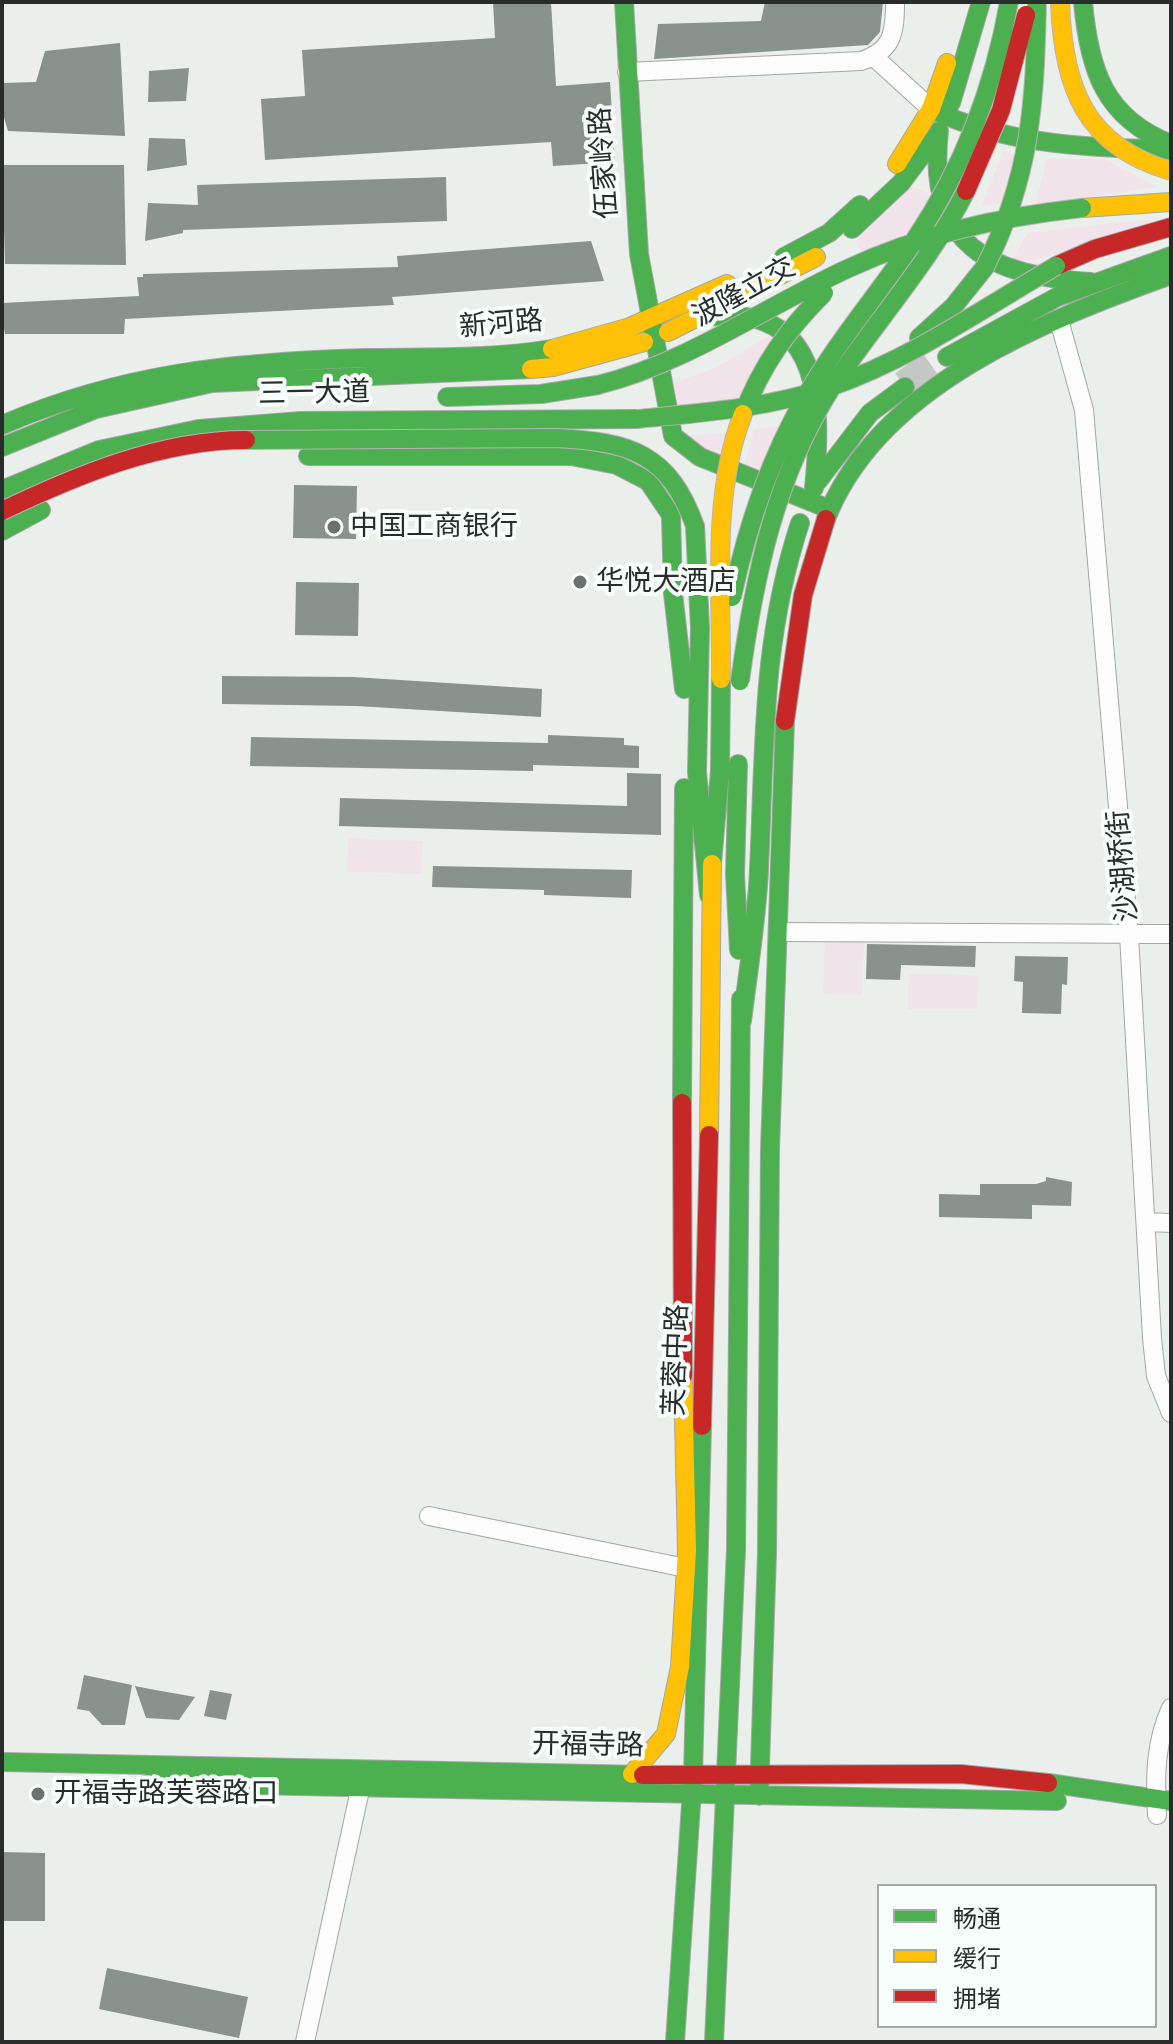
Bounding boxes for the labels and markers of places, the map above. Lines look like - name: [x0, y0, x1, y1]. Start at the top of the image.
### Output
- place label: 中国工商银行: [350, 510, 518, 544]
- marker: 中国工商银行: [325, 518, 343, 536]
- place label: 华悦大酒店: [596, 565, 736, 599]
- marker: 华悦大酒店: [571, 573, 589, 591]
- place label: 开福寺路芙蓉路口: [54, 1777, 278, 1811]
- marker: 开福寺路芙蓉路口: [29, 1785, 47, 1803]

